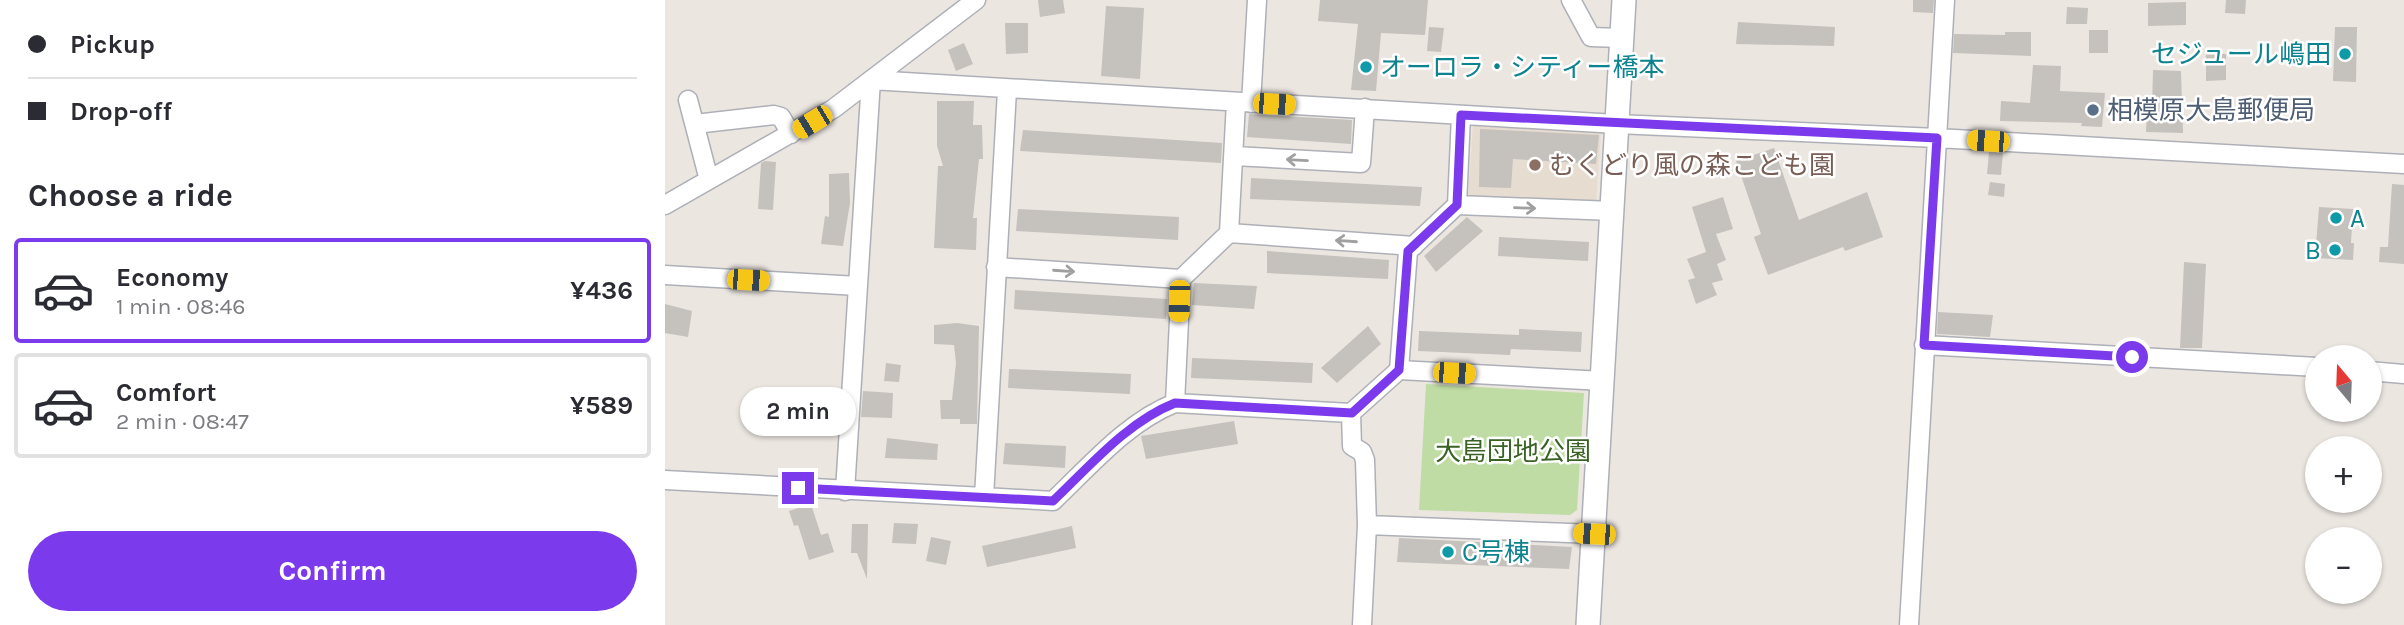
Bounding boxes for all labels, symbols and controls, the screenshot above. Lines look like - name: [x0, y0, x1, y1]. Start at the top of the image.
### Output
- text: Pickup: [70, 29, 155, 60]
- place label: セジュール嶋田: [2151, 39, 2331, 70]
- marker: セジュール嶋田: [2337, 46, 2353, 62]
- place label: オーロラ・シティー橋本: [1380, 52, 1664, 83]
- marker: オーロラ・シティー橋本: [1358, 59, 1374, 75]
- car: [1253, 92, 1296, 116]
- place label: 相模原大島郵便局: [2107, 95, 2315, 126]
- text: Drop-off: [70, 96, 172, 127]
- car: [789, 102, 836, 142]
- marker: 相模原大島郵便局: [2085, 102, 2101, 118]
- car: [1967, 129, 2010, 153]
- place label: むくどり風の森こども園: [1549, 150, 1835, 181]
- one-way arrow: [1286, 153, 1309, 166]
- marker: むくどり風の森こども園: [1527, 157, 1543, 173]
- text: Choose a ride: [28, 177, 233, 214]
- one-way arrow: [1514, 202, 1537, 215]
- place label: A: [2350, 203, 2365, 234]
- marker: A: [2328, 210, 2344, 226]
- one-way arrow: [1335, 234, 1357, 247]
- place label: B: [2305, 235, 2321, 266]
- marker: B: [2327, 242, 2343, 258]
- icon: car: [32, 259, 95, 322]
- text: Economy: [116, 262, 228, 293]
- one-way arrow: [1052, 265, 1075, 278]
- car: [727, 268, 770, 292]
- text: ¥436: [570, 275, 633, 306]
- car: [1168, 280, 1191, 322]
- text: 1 min · 08:46: [116, 293, 245, 320]
- route start: [2116, 341, 2148, 373]
- north arrow: [2305, 345, 2382, 422]
- map controls: [2305, 345, 2382, 604]
- car: [1433, 361, 1476, 385]
- icon: car: [32, 374, 95, 437]
- text: Comfort: [116, 377, 217, 408]
- callout: 2 min: [740, 386, 856, 435]
- text: ¥589: [570, 390, 633, 421]
- text: 2 min: [766, 398, 830, 425]
- text: 2 min · 08:47: [116, 408, 249, 435]
- park label: 大島団地公園: [1435, 436, 1591, 467]
- button: +: [2305, 436, 2382, 513]
- route end: [782, 472, 814, 504]
- car: [1573, 522, 1616, 546]
- button: −: [2305, 527, 2382, 604]
- button: Confirm: [28, 531, 637, 611]
- place label: C号棟: [1462, 537, 1530, 568]
- marker: C号棟: [1440, 544, 1456, 560]

